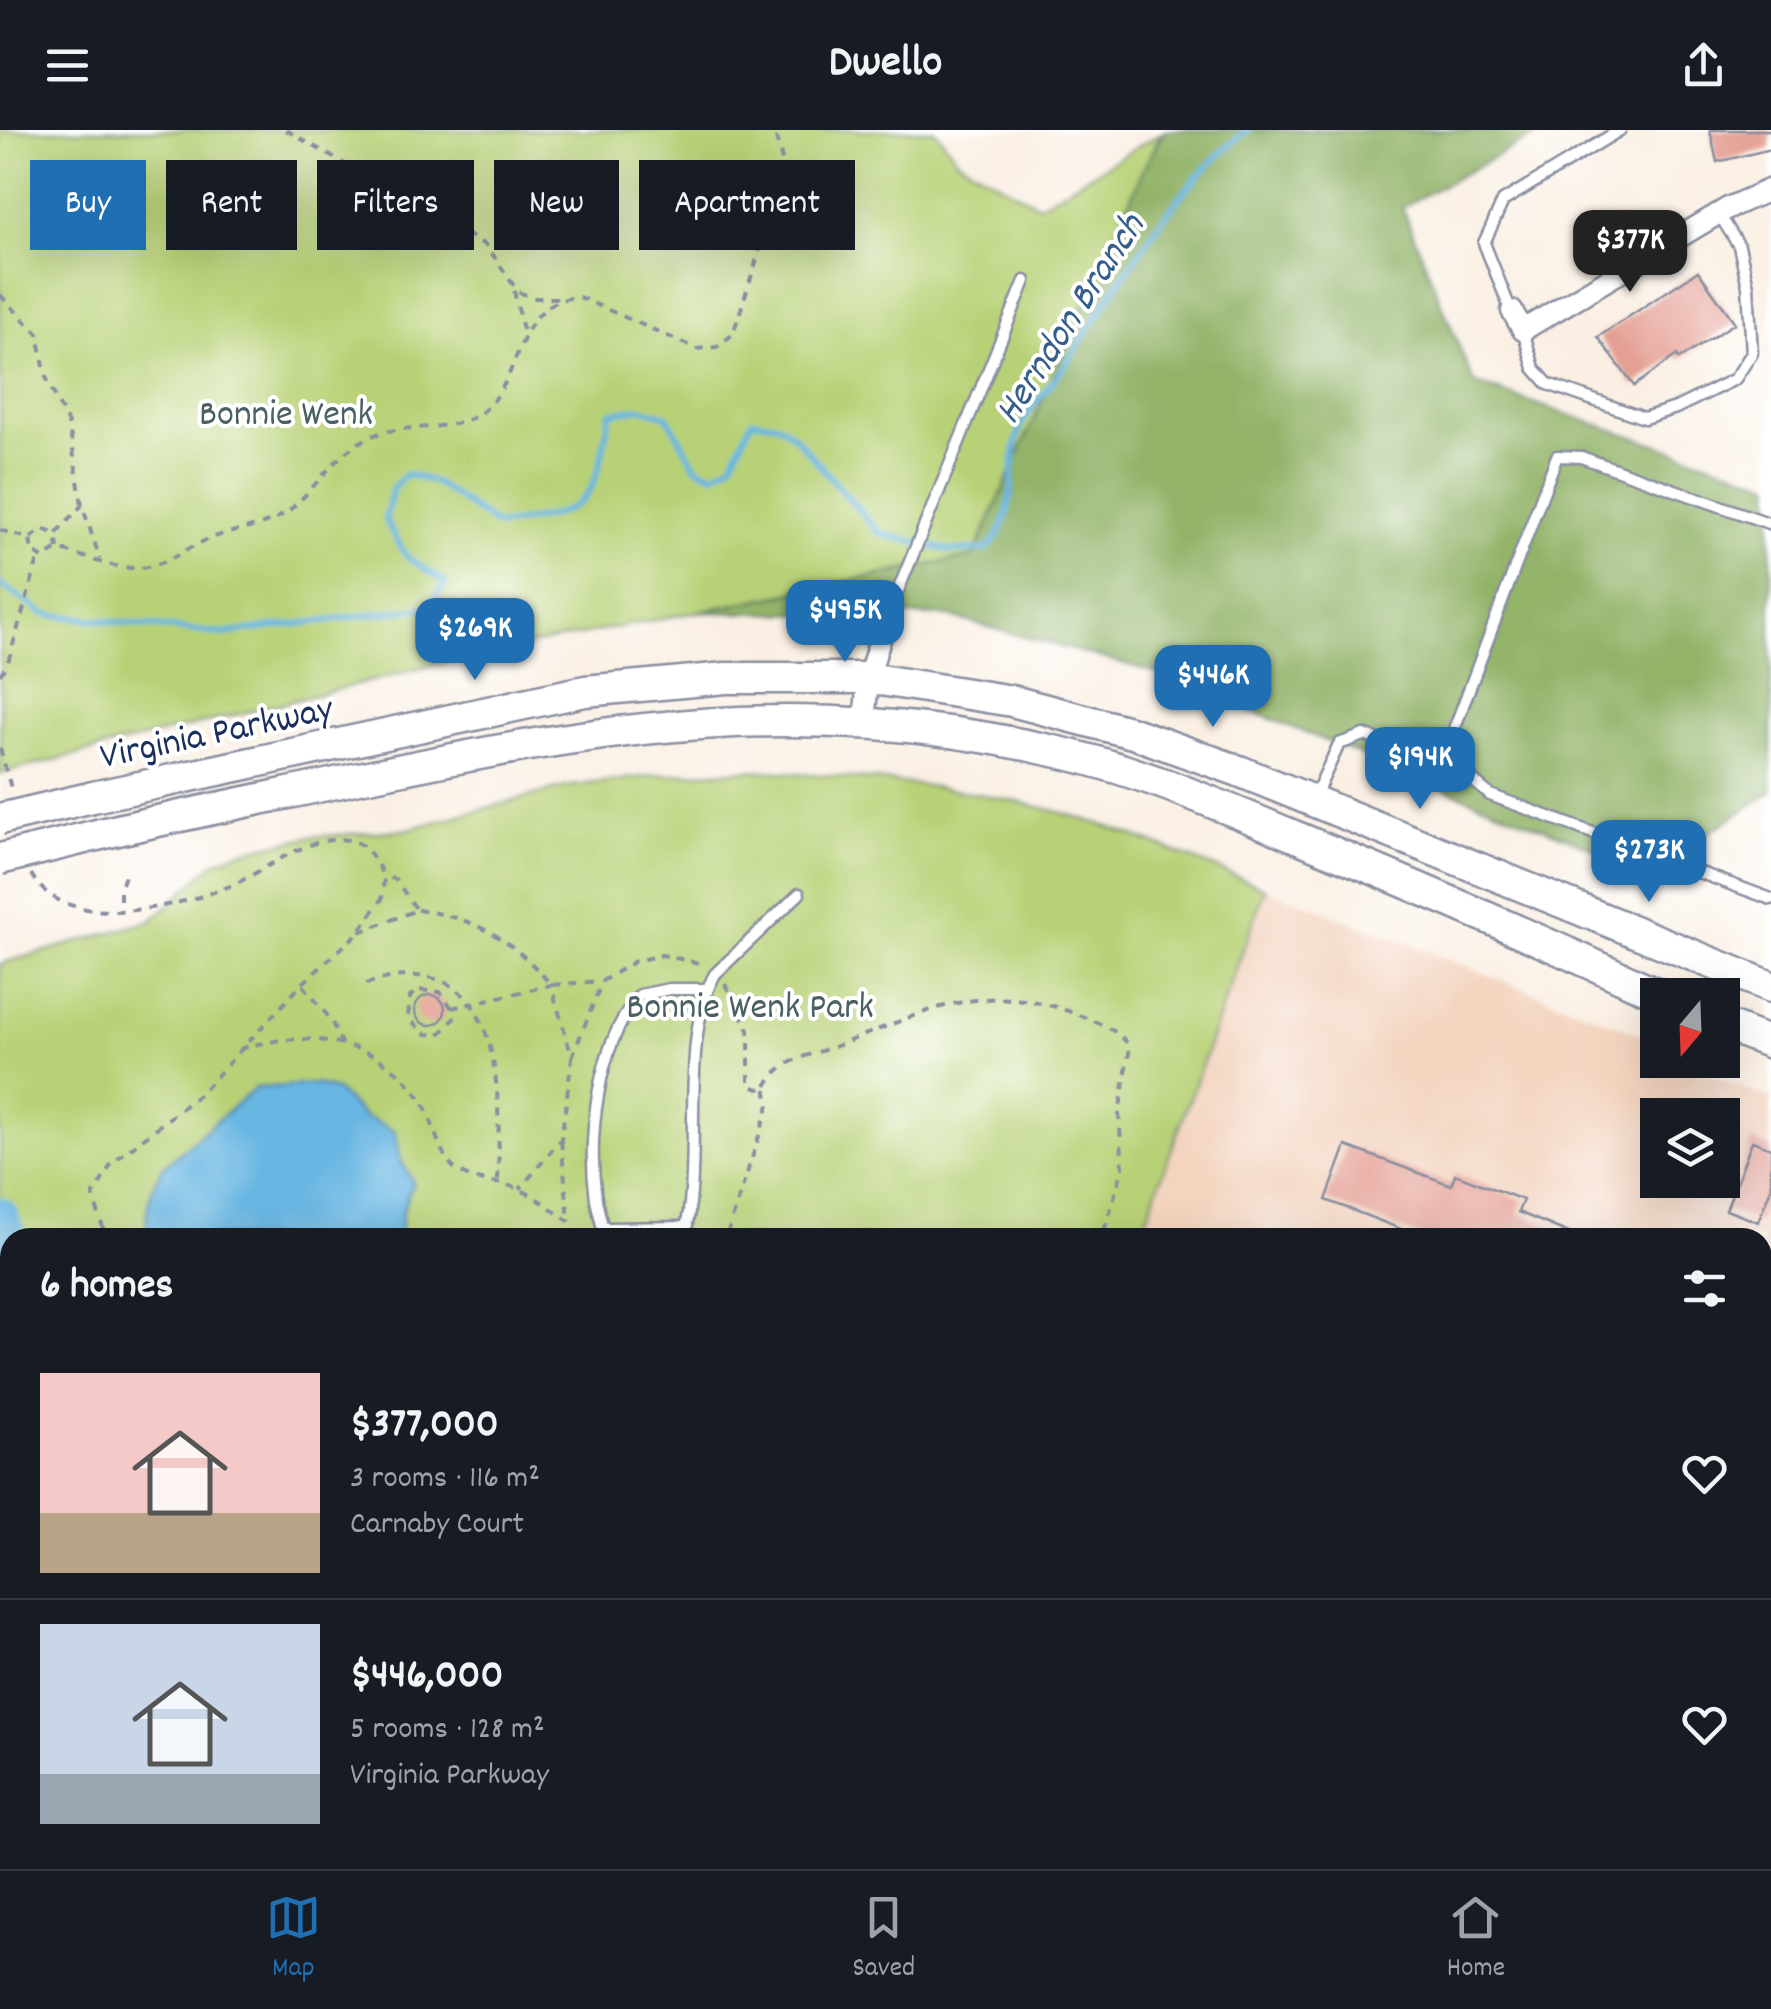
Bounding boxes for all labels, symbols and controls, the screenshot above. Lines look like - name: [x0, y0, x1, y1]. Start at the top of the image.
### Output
- text: Dwello: [829, 33, 942, 97]
- icon: menu: [40, 38, 95, 93]
- icon: share: [1676, 38, 1731, 93]
- chip: Buy: [30, 160, 146, 250]
- chip: Rent: [166, 160, 297, 250]
- chip: Filters: [317, 160, 474, 250]
- chip: New: [494, 160, 619, 250]
- chip: Apartment: [639, 160, 855, 250]
- water label: Herndon Branch: [983, 203, 1163, 437]
- pin: $377K: [1560, 210, 1700, 295]
- text: $377K: [1595, 219, 1665, 265]
- park label: Bonnie Wenk: [199, 389, 373, 444]
- pin: $495K: [775, 580, 915, 665]
- text: $495K: [808, 589, 882, 635]
- pin: $269K: [405, 598, 545, 683]
- text: $269K: [437, 607, 513, 653]
- pin: $446K: [1143, 645, 1283, 730]
- text: $446K: [1176, 654, 1250, 700]
- street label: Virginia Parkway: [96, 684, 339, 787]
- pin: $194K: [1350, 727, 1490, 812]
- text: $194K: [1387, 736, 1453, 782]
- pin: $273K: [1579, 820, 1719, 905]
- text: $273K: [1613, 829, 1685, 875]
- north arrow: [1640, 978, 1740, 1078]
- map controls: [1640, 978, 1740, 1198]
- park label: Bonnie Wenk Park: [626, 982, 874, 1037]
- button: layers: [1640, 1098, 1740, 1198]
- text: 6 homes: [40, 1258, 173, 1318]
- icon: filters: [1677, 1261, 1732, 1316]
- text: $377,000: [350, 1397, 499, 1457]
- icon: home: [120, 1413, 240, 1533]
- icon: heart: [1677, 1446, 1732, 1501]
- text: 3 rooms · 116 m²: [350, 1457, 540, 1503]
- text: Carnaby Court: [350, 1503, 524, 1549]
- text: $446,000: [350, 1648, 503, 1708]
- icon: home: [120, 1664, 240, 1784]
- icon: heart: [1677, 1697, 1732, 1752]
- text: 5 rooms · 128 m²: [350, 1708, 545, 1754]
- text: Virginia Parkway: [350, 1754, 549, 1800]
- tab: Map: [266, 1890, 321, 1990]
- tab: Saved: [853, 1890, 915, 1990]
- tab: Home: [1447, 1890, 1505, 1990]

